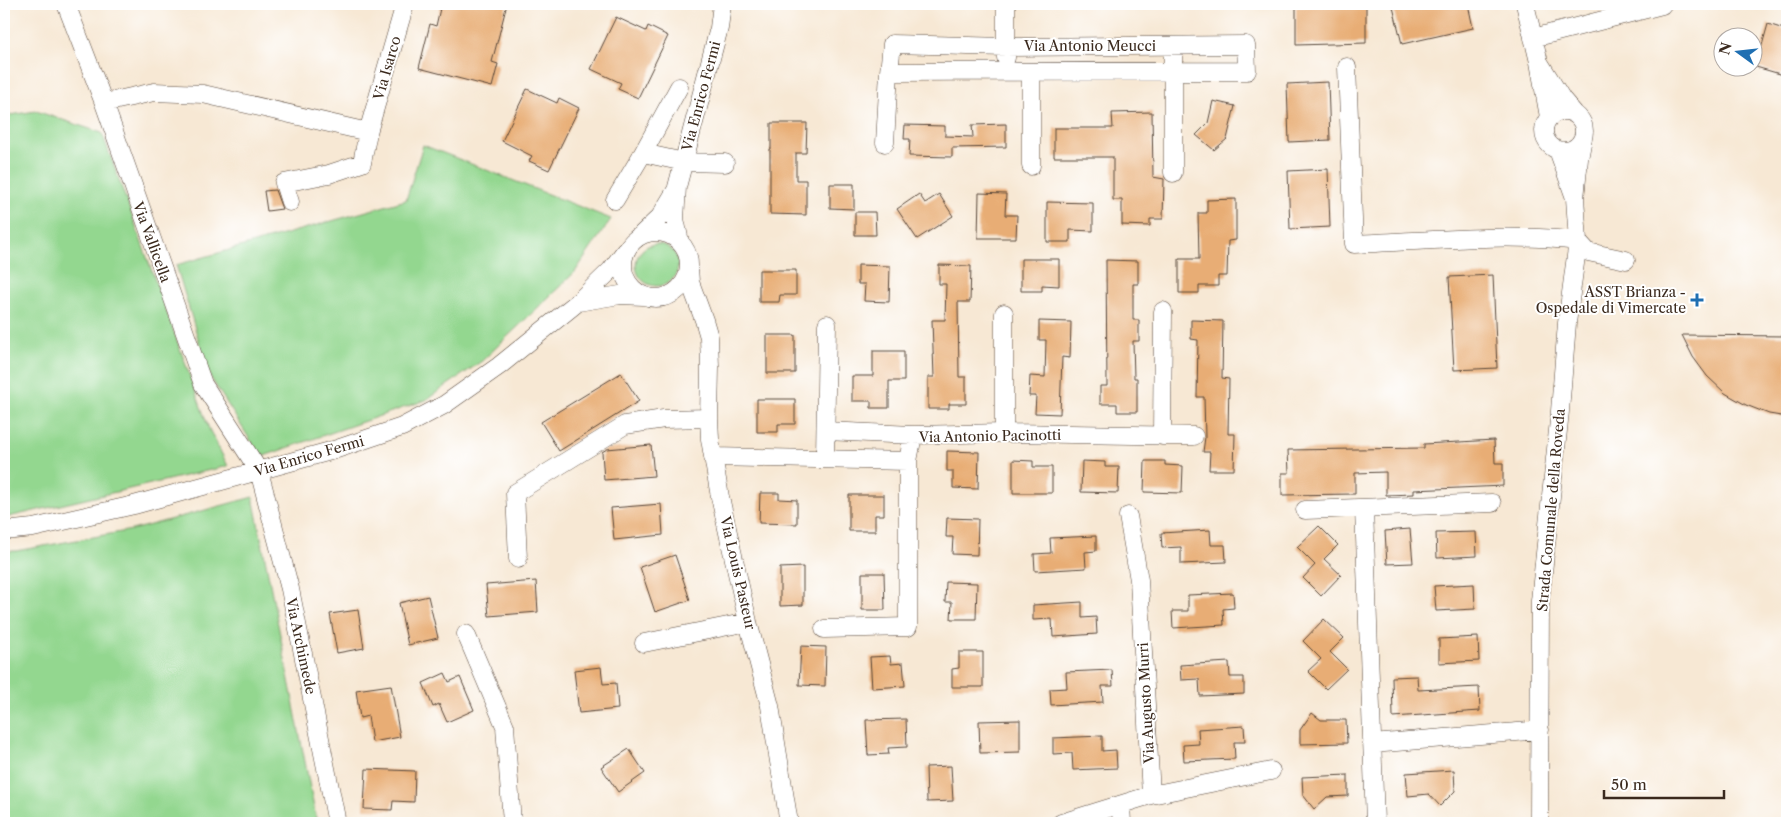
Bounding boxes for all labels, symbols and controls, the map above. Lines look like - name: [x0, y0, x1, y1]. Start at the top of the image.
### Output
- north arrow: [1714, 28, 1764, 78]
- street label: Via Isarco: [369, 34, 405, 103]
- street label: Via Antonio Meucci: [1023, 37, 1156, 55]
- street label: Via Enrico Fermi: [677, 39, 724, 154]
- text: N: [1715, 40, 1736, 57]
- street label: Via Vallicella: [129, 198, 175, 285]
- place label: ASST Brianza - Ospedale di Vimercate: [1536, 283, 1686, 317]
- marker: ASST Brianza - Ospedale di Vimercate: [1690, 293, 1704, 307]
- street label: Strada Comunale della Roveda: [1533, 407, 1569, 612]
- street label: Via Antonio Pacinotti: [918, 426, 1061, 446]
- street label: Via Enrico Fermi: [251, 432, 366, 481]
- street label: Via Louis Pasteur: [716, 514, 760, 631]
- street label: Via Archimede: [282, 595, 320, 696]
- street label: Via Augusto Murri: [1134, 642, 1158, 765]
- scale bar: [1604, 767, 1724, 799]
- text: 50 m: [1611, 775, 1647, 794]

